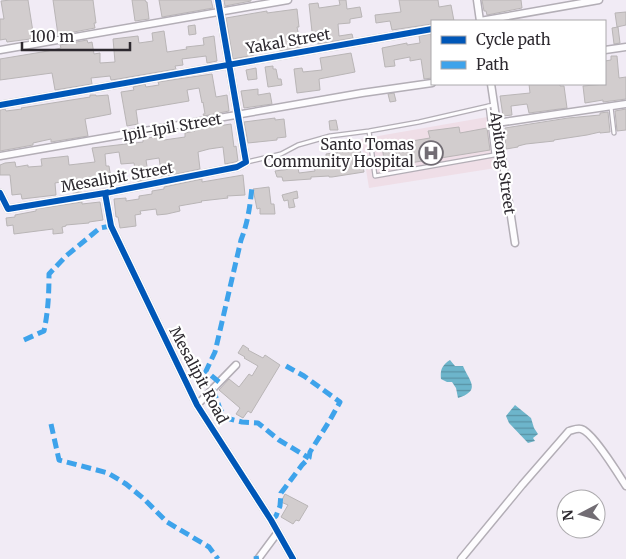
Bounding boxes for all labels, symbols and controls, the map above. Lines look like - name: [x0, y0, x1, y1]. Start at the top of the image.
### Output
- scale bar: [22, 20, 130, 52]
- legend: [431, 20, 606, 85]
- street label: Yakal Street: [243, 24, 332, 58]
- text: 100 m: [30, 27, 74, 46]
- text: Cycle path: [476, 30, 551, 49]
- text: Path: [476, 55, 509, 74]
- street label: Ipil-Ipil Street: [121, 109, 223, 145]
- street label: Apitong Street: [486, 109, 520, 216]
- place label: Santo Tomas Community Hospital: [264, 135, 414, 171]
- hospital icon: Santo Tomas Community Hospital: [418, 140, 444, 166]
- street label: Mesalipit Street: [59, 158, 175, 196]
- street label: Mesalipit Road: [165, 323, 233, 427]
- north arrow: [556, 489, 606, 539]
- text: N: [559, 509, 578, 522]

